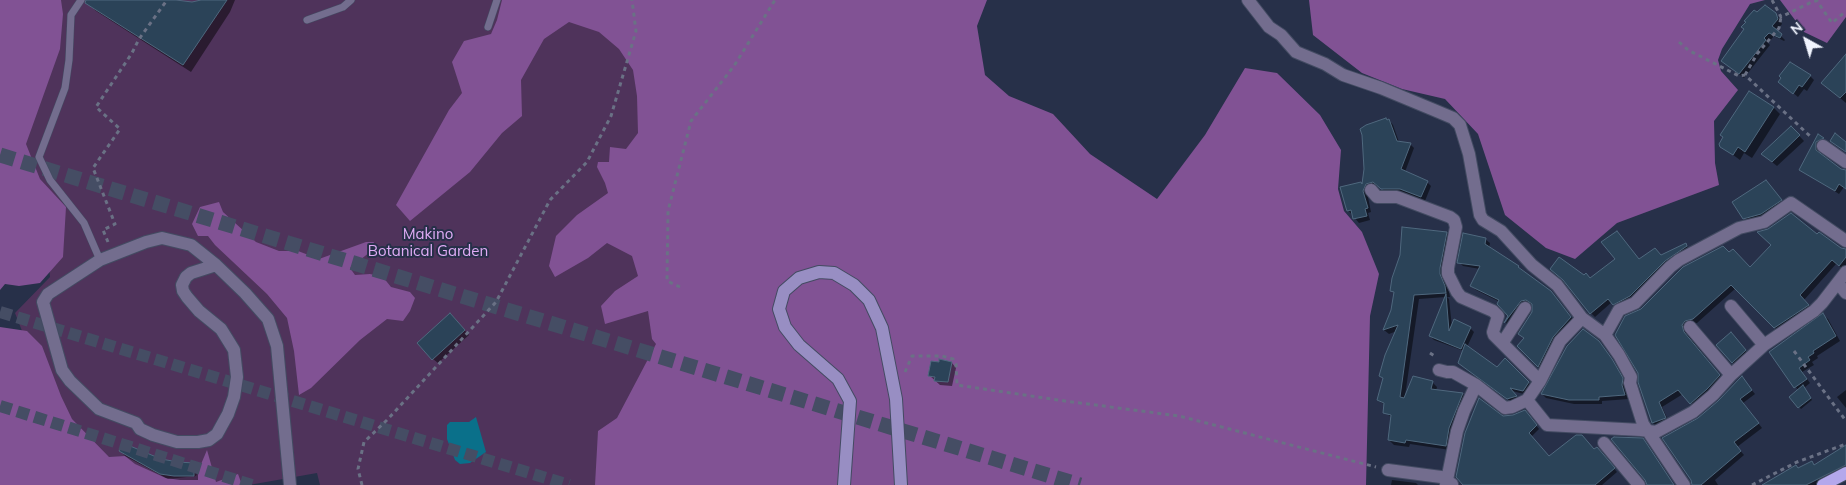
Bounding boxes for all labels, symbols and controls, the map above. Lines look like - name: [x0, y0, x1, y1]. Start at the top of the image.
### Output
- north arrow: [1781, 15, 1831, 65]
- text: N: [1787, 18, 1806, 39]
- park label: Makino Botanical Garden: [368, 225, 488, 260]

